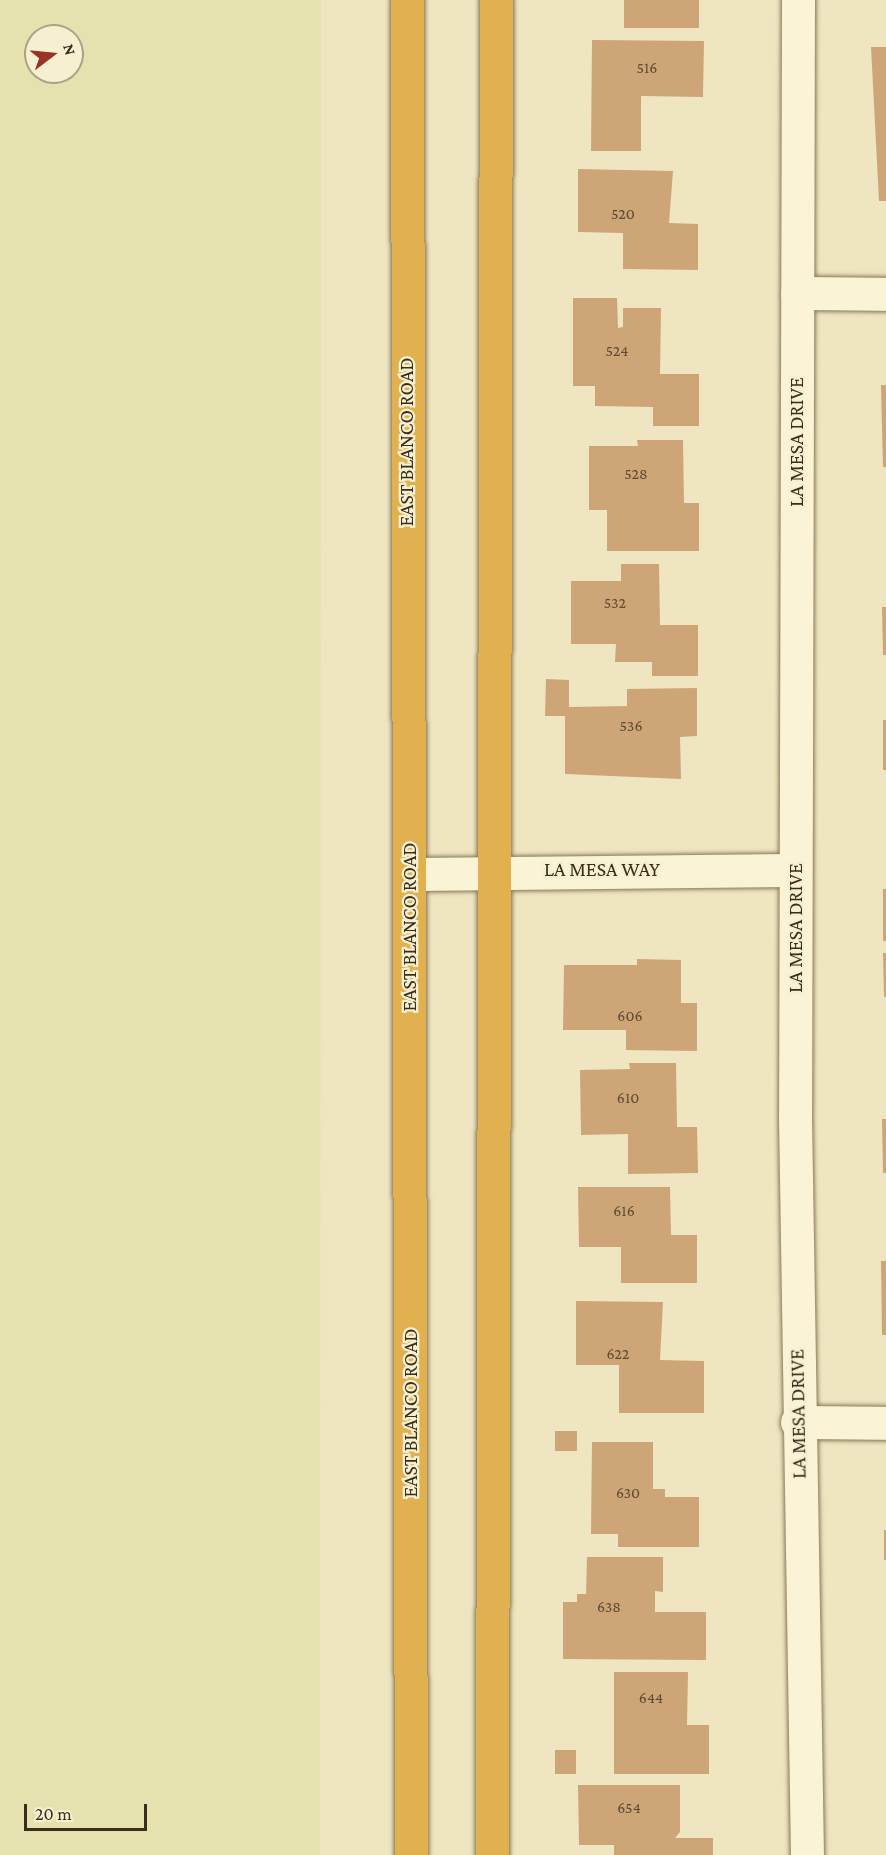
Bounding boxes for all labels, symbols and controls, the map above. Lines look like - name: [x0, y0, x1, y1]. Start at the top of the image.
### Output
- north arrow: [24, 24, 84, 84]
- text: N: [60, 42, 80, 57]
- house number: 516: [637, 58, 657, 78]
- house number: 520: [611, 204, 635, 224]
- house number: 524: [606, 341, 628, 361]
- street label: EAST BLANCO ROAD: [394, 357, 418, 527]
- street label: LA MESA DRIVE: [784, 377, 808, 507]
- house number: 528: [624, 464, 648, 484]
- house number: 532: [604, 593, 626, 613]
- house number: 536: [619, 716, 643, 736]
- street label: EAST BLANCO ROAD: [397, 842, 421, 1012]
- street label: LA MESA WAY: [544, 857, 660, 881]
- street label: LA MESA DRIVE: [783, 863, 807, 993]
- house number: 606: [617, 1006, 643, 1026]
- house number: 610: [617, 1088, 639, 1108]
- house number: 616: [613, 1201, 635, 1221]
- street label: EAST BLANCO ROAD: [398, 1328, 422, 1498]
- house number: 622: [607, 1344, 629, 1364]
- street label: LA MESA DRIVE: [785, 1349, 811, 1479]
- house number: 630: [616, 1483, 640, 1503]
- house number: 638: [597, 1597, 621, 1617]
- house number: 644: [639, 1688, 663, 1708]
- scale bar: [27, 1792, 150, 1830]
- house number: 654: [617, 1798, 641, 1818]
- text: 20 m: [35, 1804, 72, 1824]

